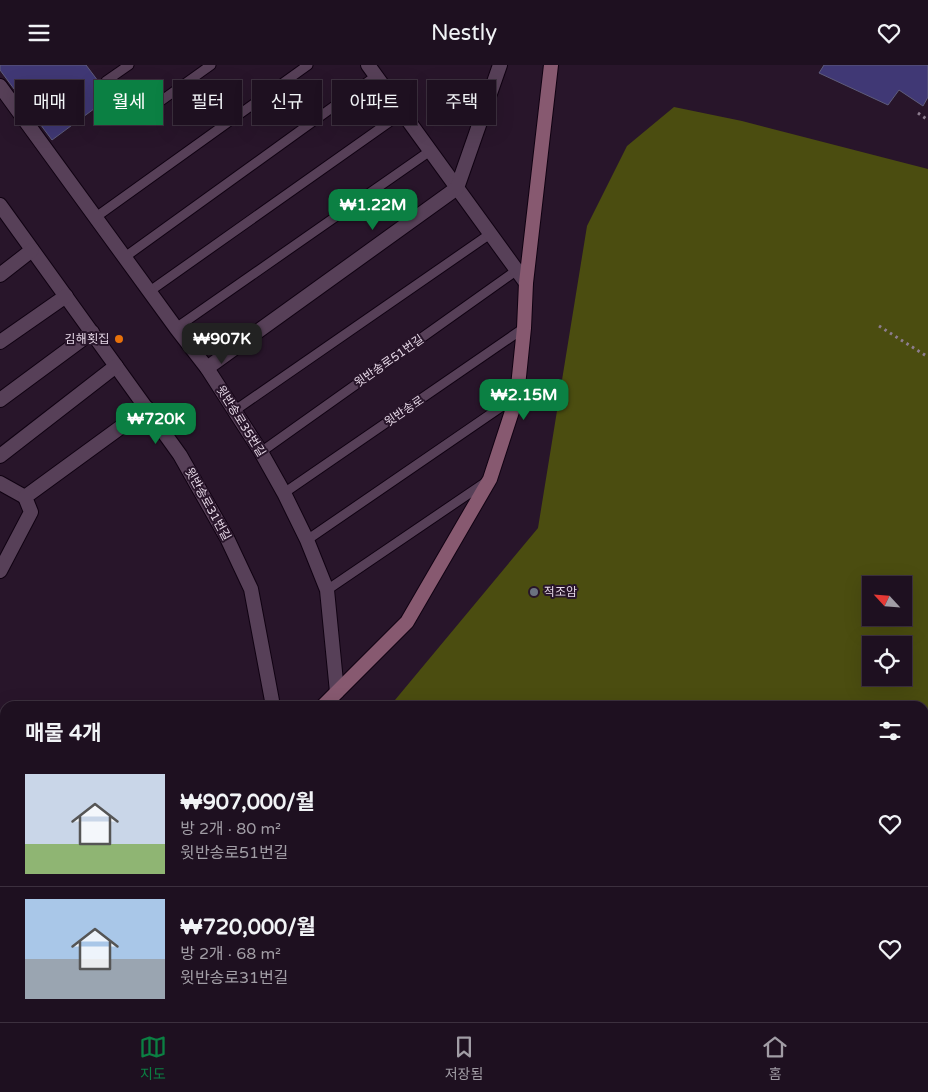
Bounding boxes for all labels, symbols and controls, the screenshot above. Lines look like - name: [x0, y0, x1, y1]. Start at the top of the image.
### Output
- icon: menu: [25, 19, 53, 47]
- icon: heart: [875, 19, 903, 47]
- text: Nestly: [431, 20, 497, 46]
- chip: 매매: [15, 80, 84, 125]
- chip: 월세: [94, 80, 163, 125]
- chip: 필터: [173, 80, 242, 125]
- chip: 신규: [252, 80, 322, 125]
- chip: 아파트: [332, 80, 417, 125]
- chip: 주택: [427, 80, 496, 125]
- pin: ₩1.22M: [332, 189, 414, 231]
- text: ₩1.22M: [339, 195, 407, 215]
- pin: ₩907K: [187, 323, 257, 365]
- text: ₩907K: [193, 329, 251, 349]
- place label: 김해횟집: [65, 332, 109, 346]
- street label: 윗반송로51번길: [352, 332, 426, 390]
- marker: 김해횟집: [113, 333, 125, 345]
- pin: ₩2.15M: [483, 379, 565, 421]
- street label: 윗반송로35번길: [214, 383, 268, 459]
- text: ₩2.15M: [490, 385, 558, 405]
- street label: 윗반송로: [382, 393, 426, 429]
- pin: ₩720K: [121, 403, 191, 445]
- text: ₩720K: [127, 409, 185, 429]
- street label: 윗반송로31번길: [182, 465, 234, 543]
- north arrow: [862, 576, 912, 626]
- map controls: [862, 576, 912, 686]
- place label: 적조암: [544, 585, 577, 599]
- marker: 적조암: [528, 586, 540, 598]
- button: locate: [862, 636, 912, 686]
- icon: filters: [876, 717, 904, 745]
- text: 매물 4개: [25, 721, 102, 746]
- text: ₩907,000/월: [180, 790, 315, 815]
- icon: home: [65, 794, 125, 854]
- icon: heart: [876, 810, 904, 838]
- text: 방 2개 · 80 m²: [180, 819, 281, 839]
- text: 윗반송로51번길: [180, 843, 288, 863]
- text: ₩720,000/월: [180, 915, 316, 940]
- icon: home: [65, 919, 125, 979]
- icon: heart: [876, 935, 904, 963]
- text: 방 2개 · 68 m²: [180, 944, 281, 964]
- text: 윗반송로31번길: [180, 968, 288, 988]
- tab: 지도: [139, 1033, 167, 1083]
- tab: 저장됨: [445, 1033, 483, 1083]
- tab: 홈: [761, 1033, 789, 1083]

